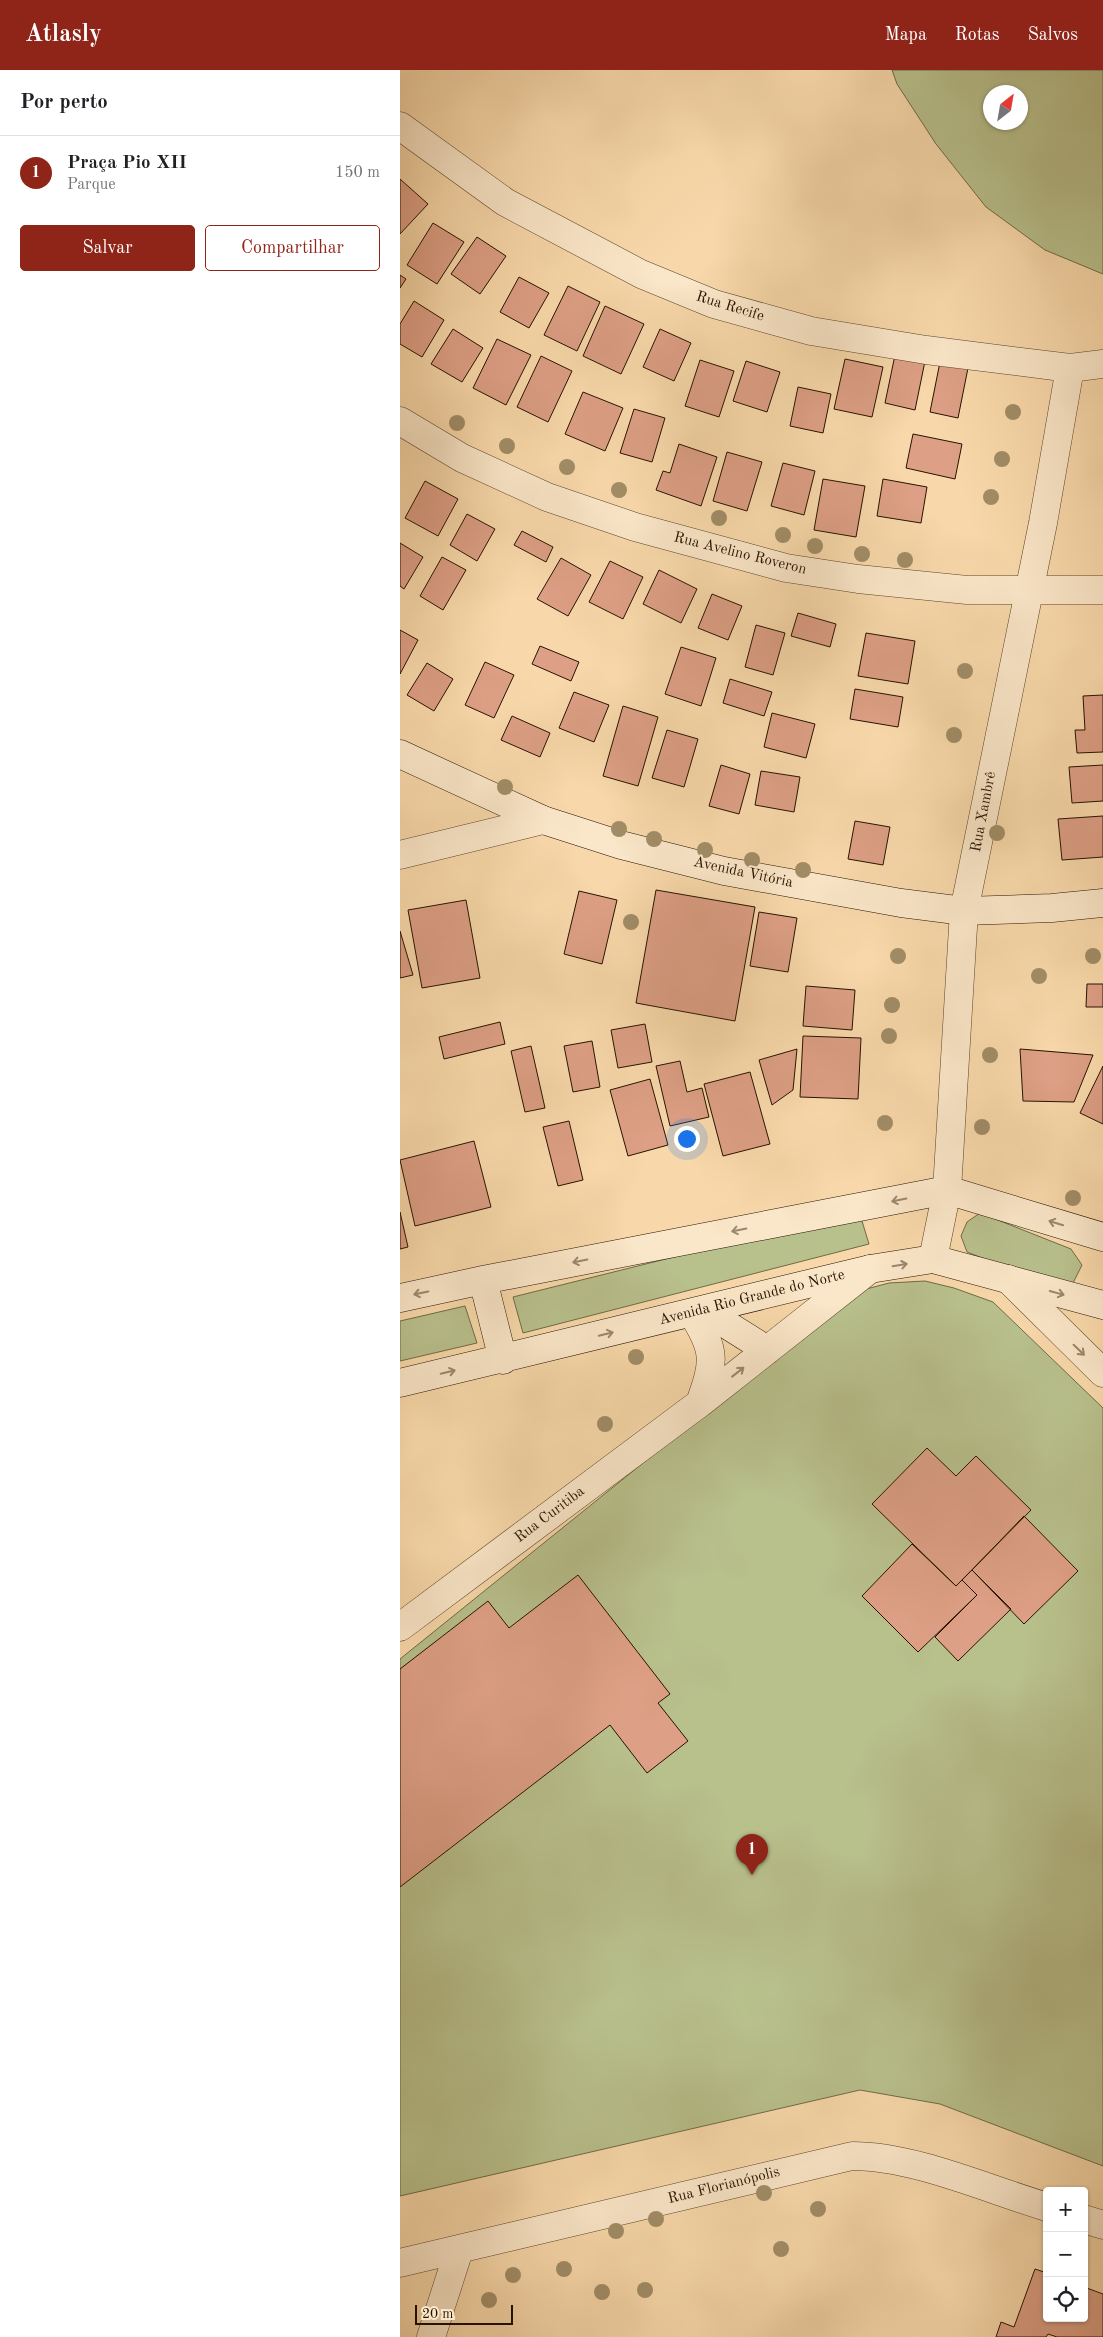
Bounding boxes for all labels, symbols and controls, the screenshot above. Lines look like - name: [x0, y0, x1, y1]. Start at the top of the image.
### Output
- text: Atlasly: [25, 23, 102, 47]
- text: Mapa: [885, 26, 927, 44]
- text: Rotas: [955, 26, 1000, 44]
- text: Salvos: [1028, 26, 1078, 44]
- north arrow: [983, 85, 1028, 130]
- text: Por perto: [20, 92, 108, 113]
- text: Praça Pio XII: [67, 154, 187, 173]
- text: 1: [31, 165, 41, 181]
- text: 150 m: [335, 165, 380, 181]
- text: Parque: [67, 177, 116, 193]
- button: Salvar: [20, 225, 195, 271]
- button: Compartilhar: [205, 225, 380, 271]
- street label: Rua Recife: [694, 290, 766, 324]
- street label: Rua Avelino Roveron: [672, 530, 808, 578]
- street label: Rua Xambrê: [969, 770, 999, 854]
- street label: Avenida Vitória: [692, 855, 795, 891]
- your location: [674, 1126, 700, 1152]
- one-way arrow: [891, 1195, 907, 1205]
- one-way arrow: [1049, 1218, 1065, 1228]
- one-way arrow: [732, 1226, 748, 1236]
- one-way arrow: [572, 1257, 588, 1266]
- one-way arrow: [891, 1259, 907, 1269]
- street label: Avenida Rio Grande do Norte: [658, 1268, 846, 1328]
- one-way arrow: [1049, 1288, 1065, 1298]
- one-way arrow: [413, 1289, 429, 1298]
- one-way arrow: [597, 1329, 613, 1338]
- one-way arrow: [1073, 1344, 1085, 1356]
- one-way arrow: [439, 1367, 455, 1376]
- one-way arrow: [732, 1367, 745, 1378]
- street label: Rua Curitiba: [512, 1484, 588, 1546]
- pin: 1: [736, 1834, 768, 1875]
- street label: Rua Florianópolis: [666, 2165, 782, 2207]
- map controls: [1043, 2187, 1088, 2322]
- button: +: [1043, 2187, 1088, 2232]
- button: −: [1043, 2232, 1088, 2277]
- button: locate: [1043, 2277, 1088, 2322]
- scale bar: [415, 2302, 512, 2325]
- text: 20 m: [422, 2307, 453, 2321]

